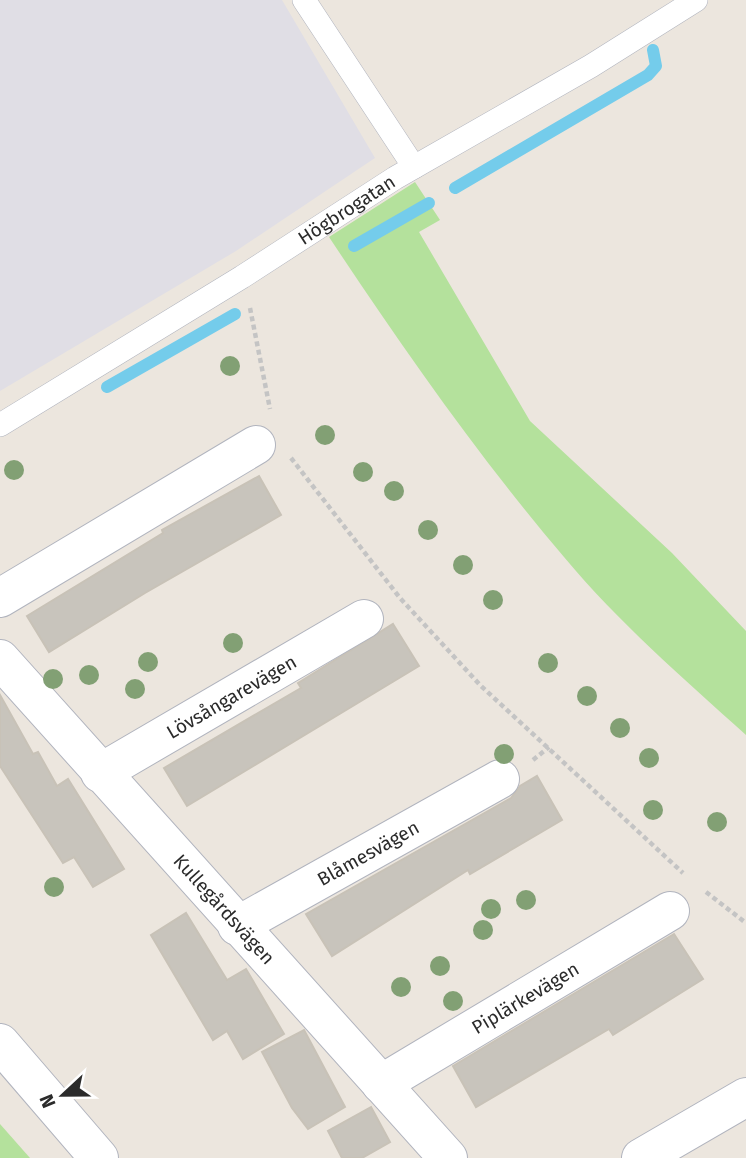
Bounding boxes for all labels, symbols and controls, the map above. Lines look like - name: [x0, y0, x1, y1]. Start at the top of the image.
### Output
- street label: Högbrogatan: [293, 170, 399, 249]
- street label: Lövsångarevägen: [162, 650, 300, 743]
- street label: Blåmesvägen: [313, 815, 423, 890]
- street label: Kullegårdsvägen: [169, 849, 280, 969]
- street label: Piplärkevägen: [467, 957, 583, 1039]
- north arrow: [28, 1060, 98, 1130]
- text: N: [35, 1091, 61, 1111]

